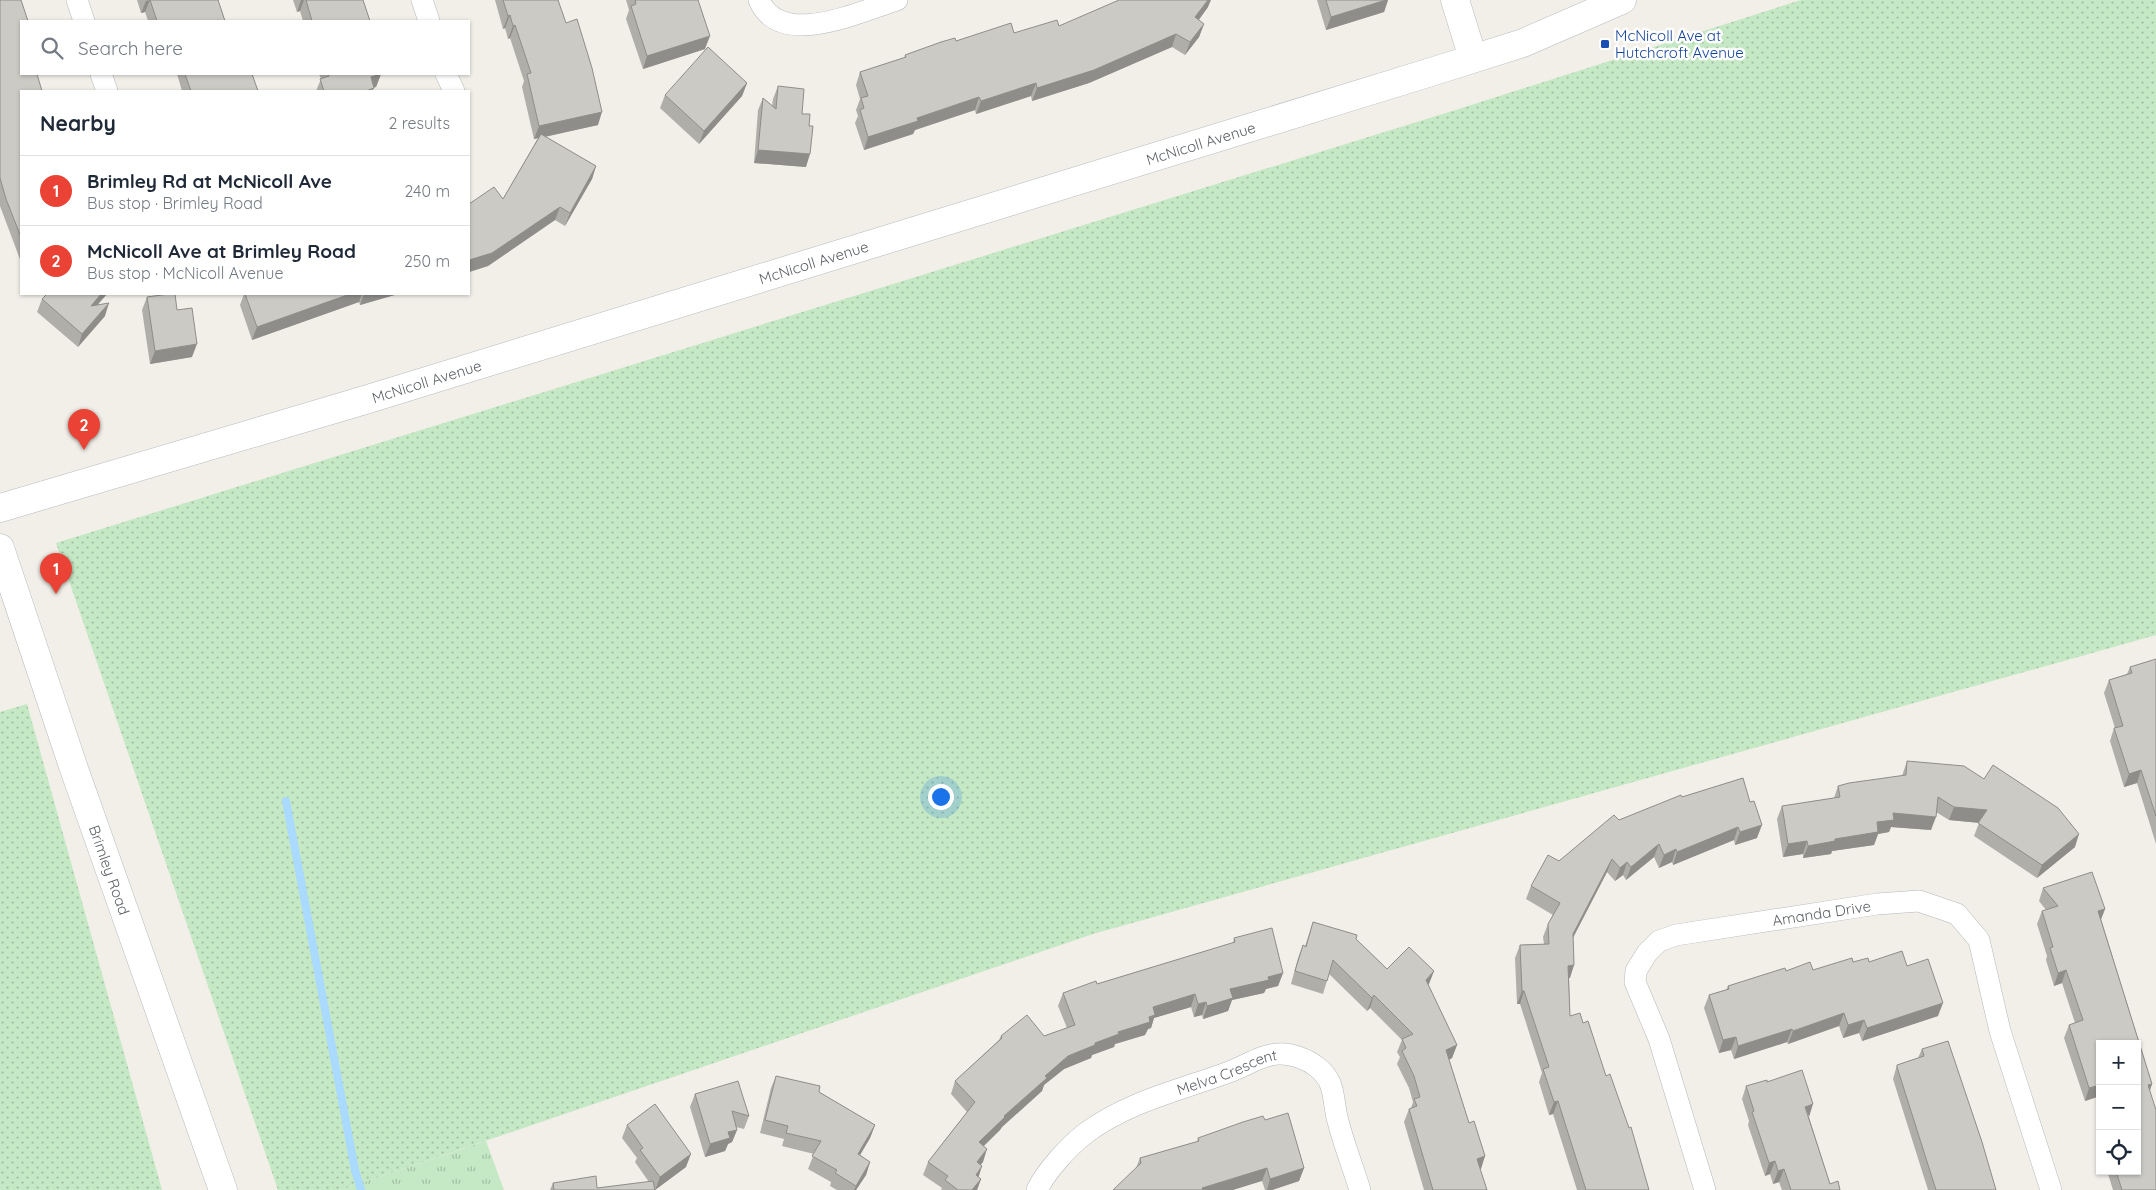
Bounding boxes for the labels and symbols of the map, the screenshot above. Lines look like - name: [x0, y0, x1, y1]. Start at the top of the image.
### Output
- place label: McNicoll Ave at Hutchcroft Avenue: [1615, 26, 1744, 62]
- marker: McNicoll Ave at Hutchcroft Avenue: [1599, 38, 1611, 50]
- street label: McNicoll Avenue: [1144, 117, 1258, 169]
- street label: McNicoll Avenue: [757, 236, 871, 288]
- street label: McNicoll Avenue: [369, 355, 484, 407]
- pin: 2: [68, 409, 100, 450]
- pin: 1: [40, 553, 72, 594]
- your location: [928, 784, 954, 810]
- street label: Brimley Road: [85, 822, 134, 917]
- street label: Amanda Drive: [1771, 896, 1872, 930]
- street label: Melva Crescent: [1174, 1045, 1278, 1099]

